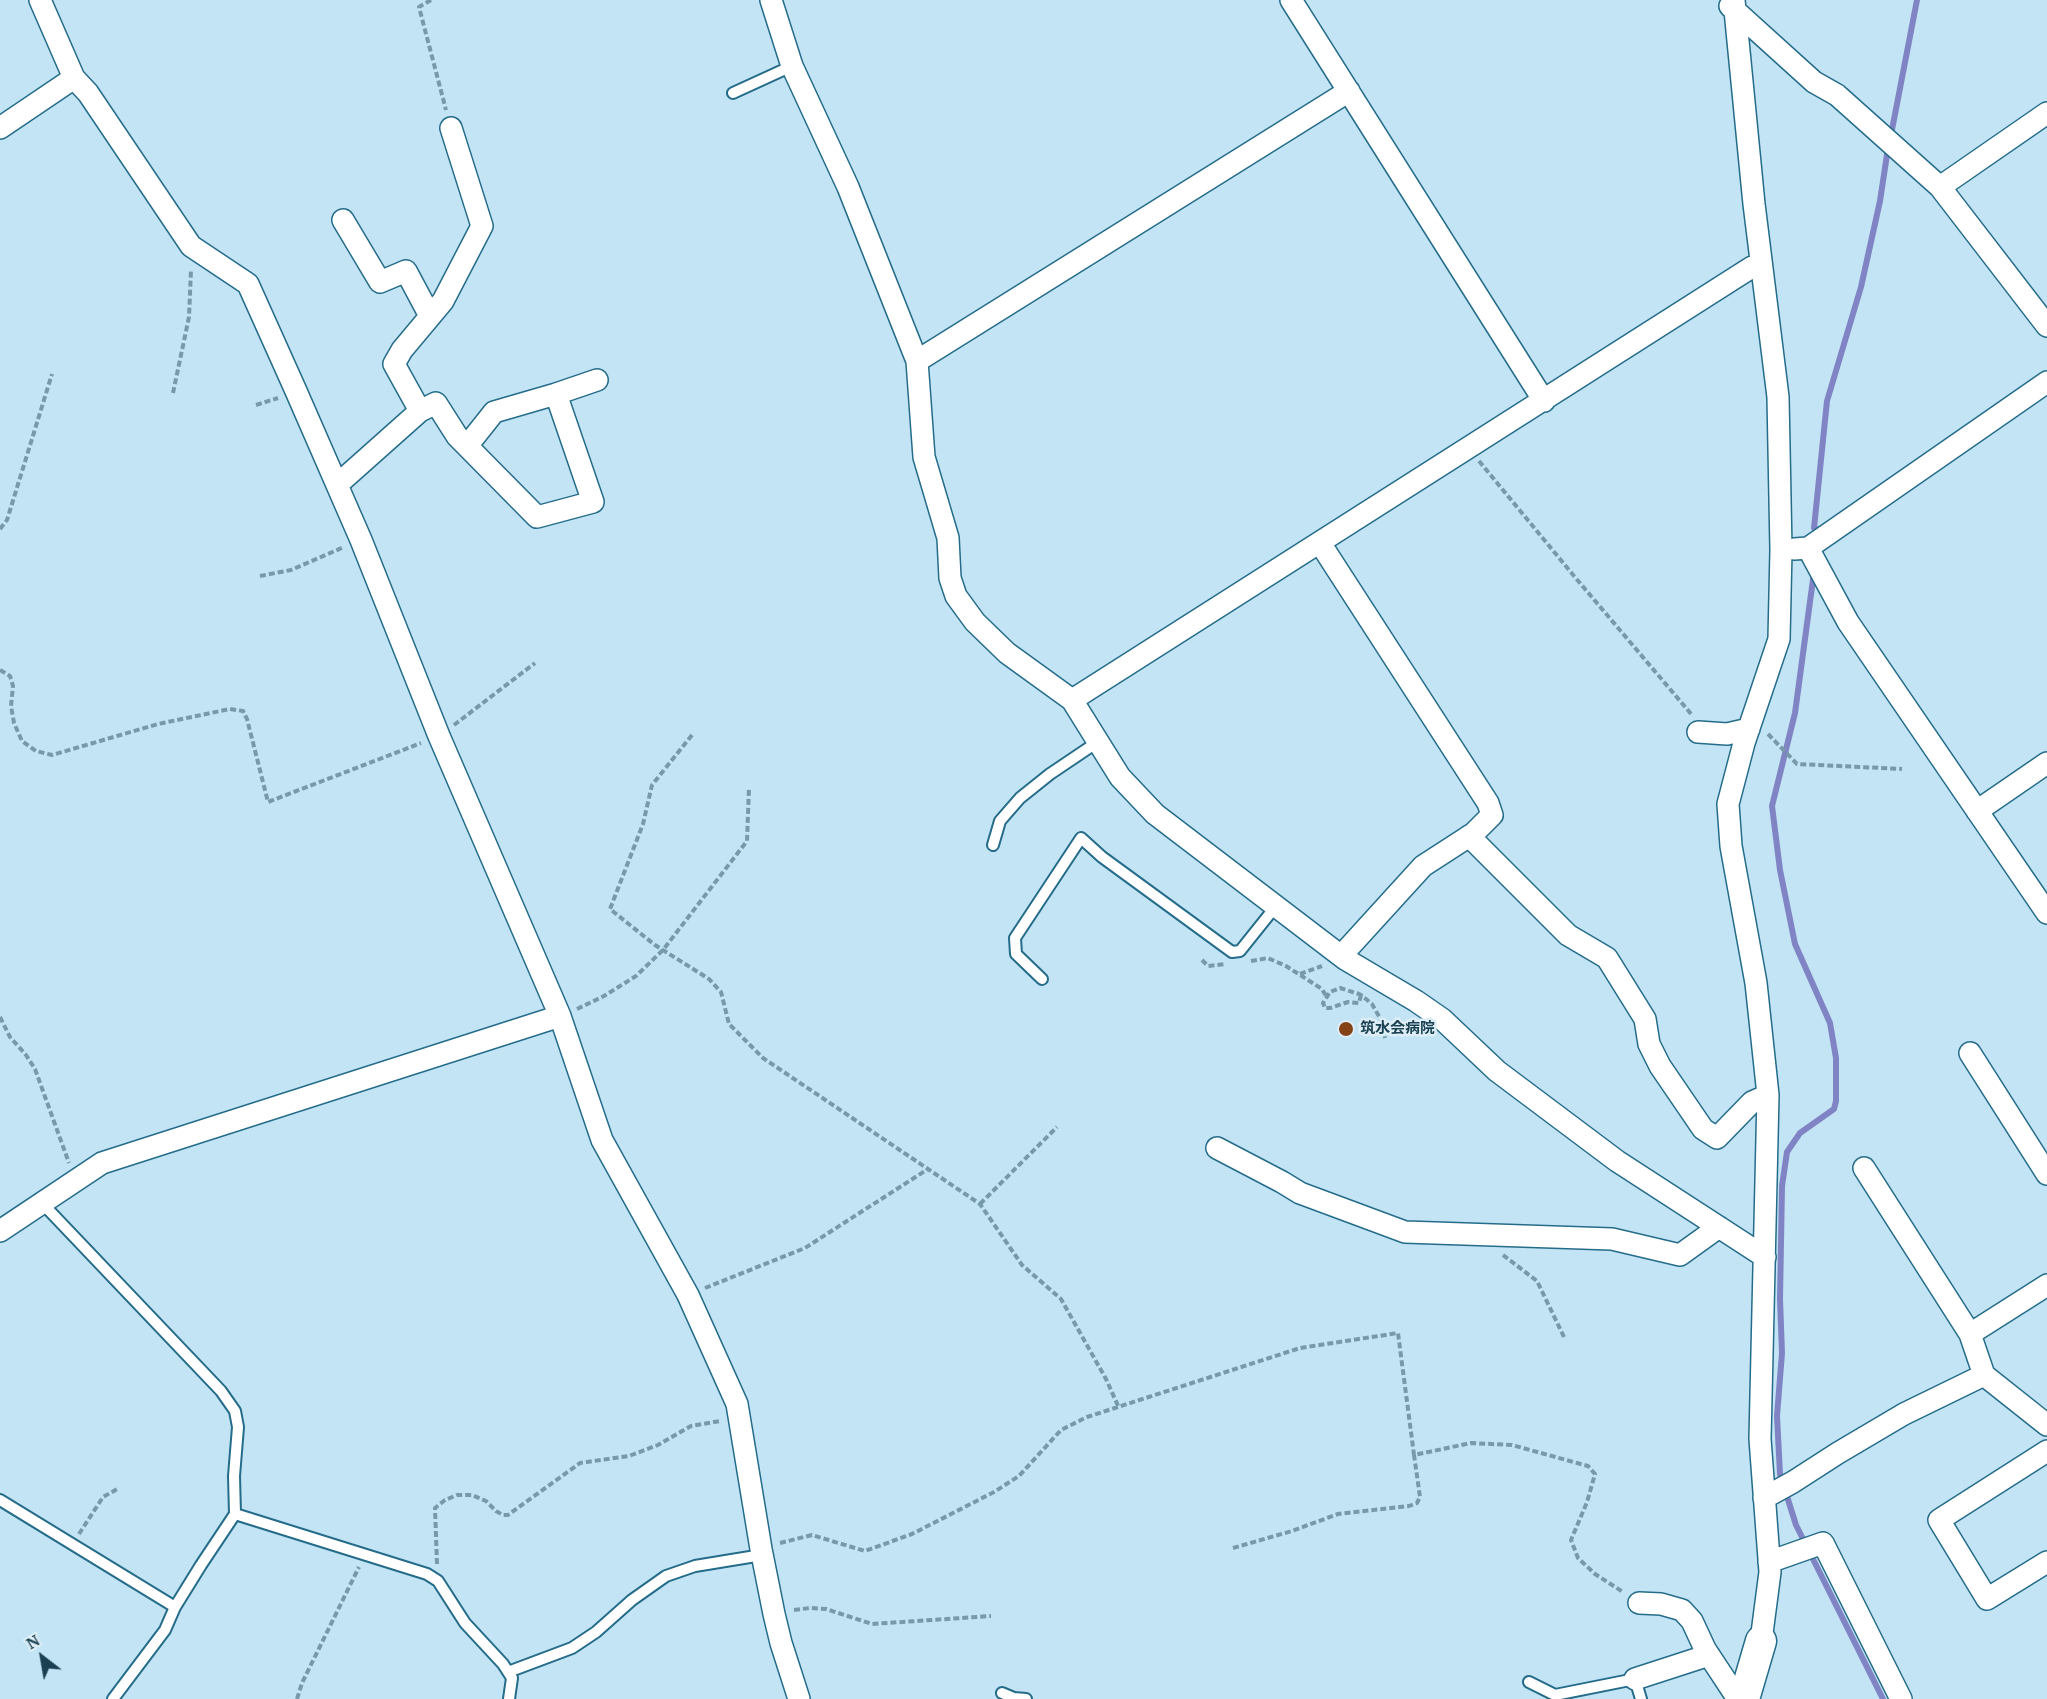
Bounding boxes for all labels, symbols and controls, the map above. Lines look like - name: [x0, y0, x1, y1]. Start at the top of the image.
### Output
- marker: 筑水会病院: [1337, 1020, 1355, 1038]
- place label: 筑水会病院: [1360, 1020, 1435, 1038]
- north arrow: [12, 1627, 72, 1687]
- text: N: [22, 1629, 44, 1654]

